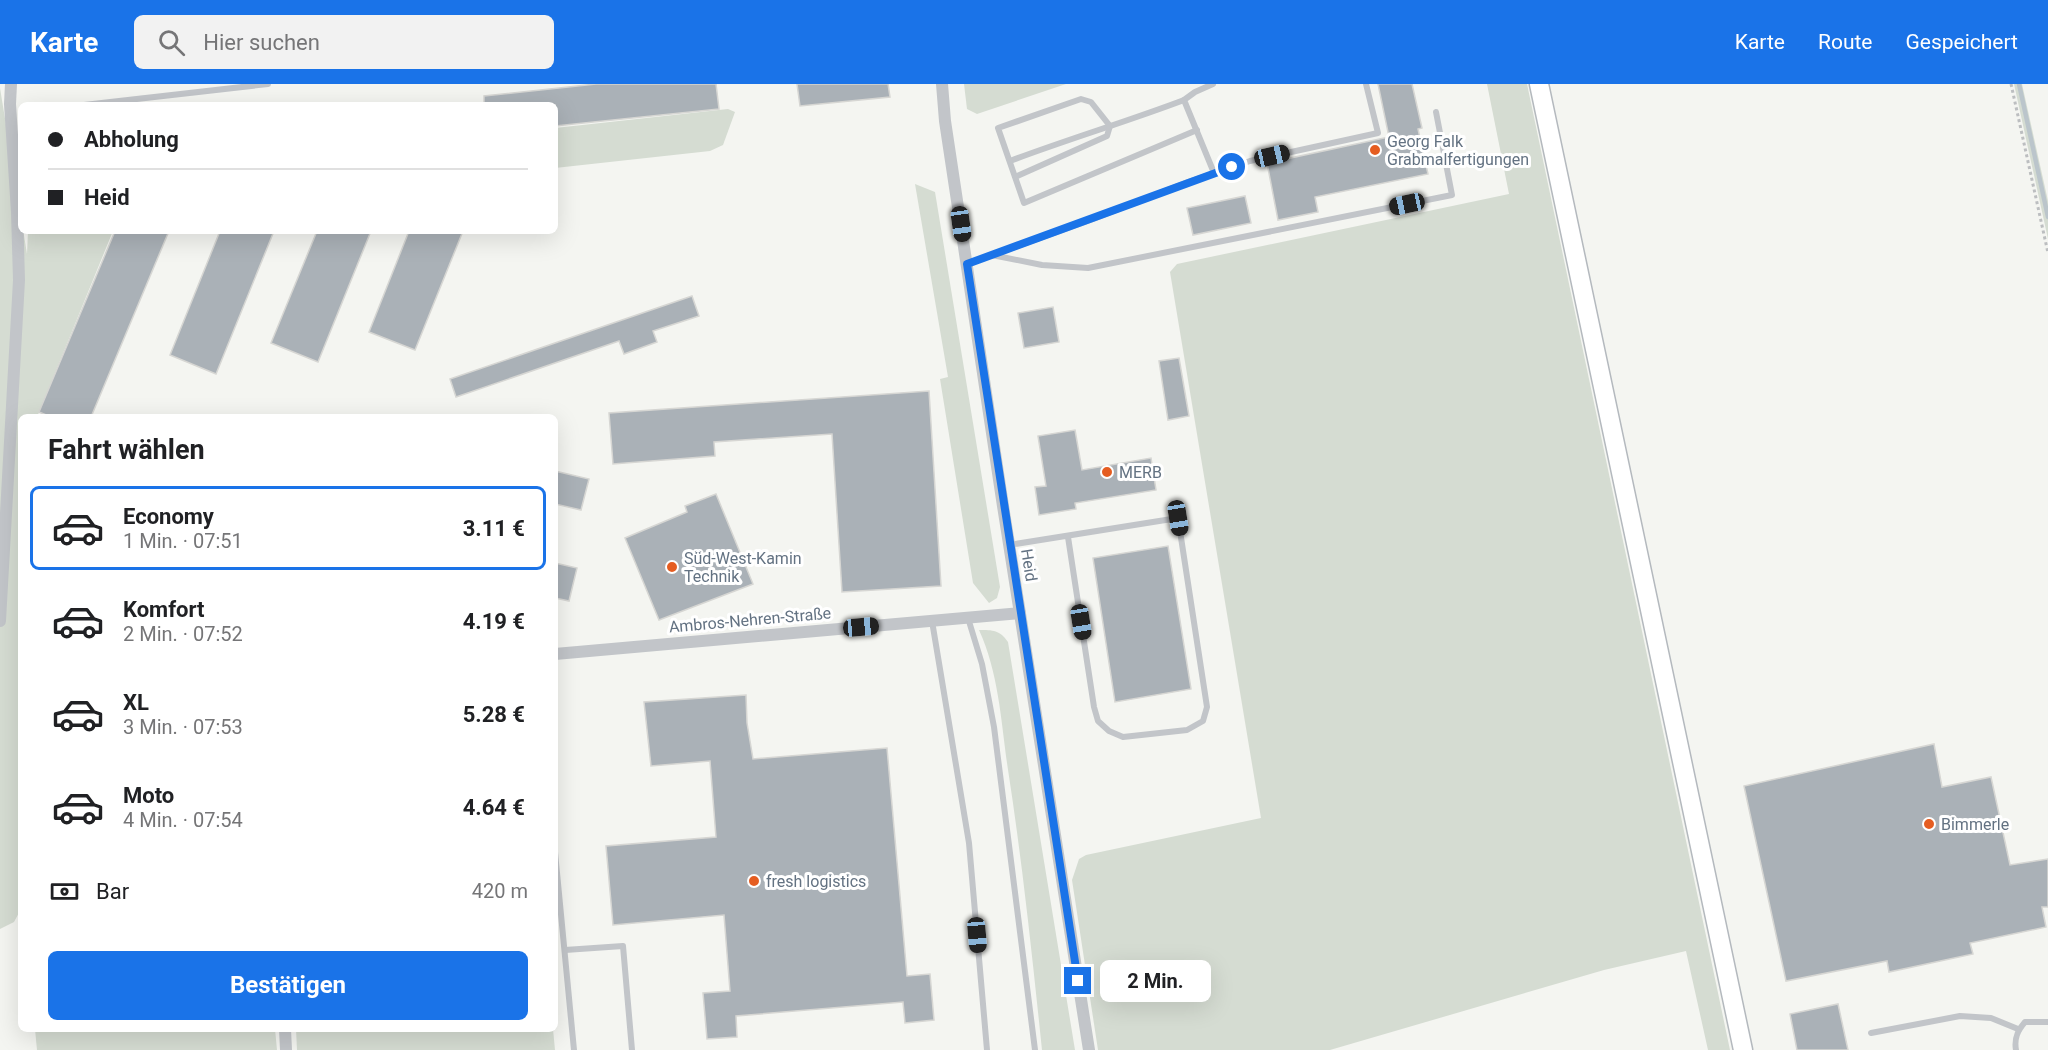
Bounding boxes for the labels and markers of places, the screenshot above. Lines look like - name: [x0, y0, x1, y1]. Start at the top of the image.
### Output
- place label: Georg Falk Grabmalfertigungen: [1387, 132, 1529, 169]
- marker: Georg Falk Grabmalfertigungen: [1368, 143, 1382, 157]
- place label: MERB: [1119, 463, 1162, 482]
- marker: MERB: [1100, 465, 1114, 479]
- place label: Süd-West-Kamin Technik: [684, 549, 802, 586]
- marker: Süd-West-Kamin Technik: [665, 560, 679, 574]
- place label: Bimmerle: [1941, 815, 2009, 834]
- marker: Bimmerle: [1922, 817, 1936, 831]
- place label: fresh logistics: [766, 872, 866, 891]
- marker: fresh logistics: [747, 874, 761, 888]

